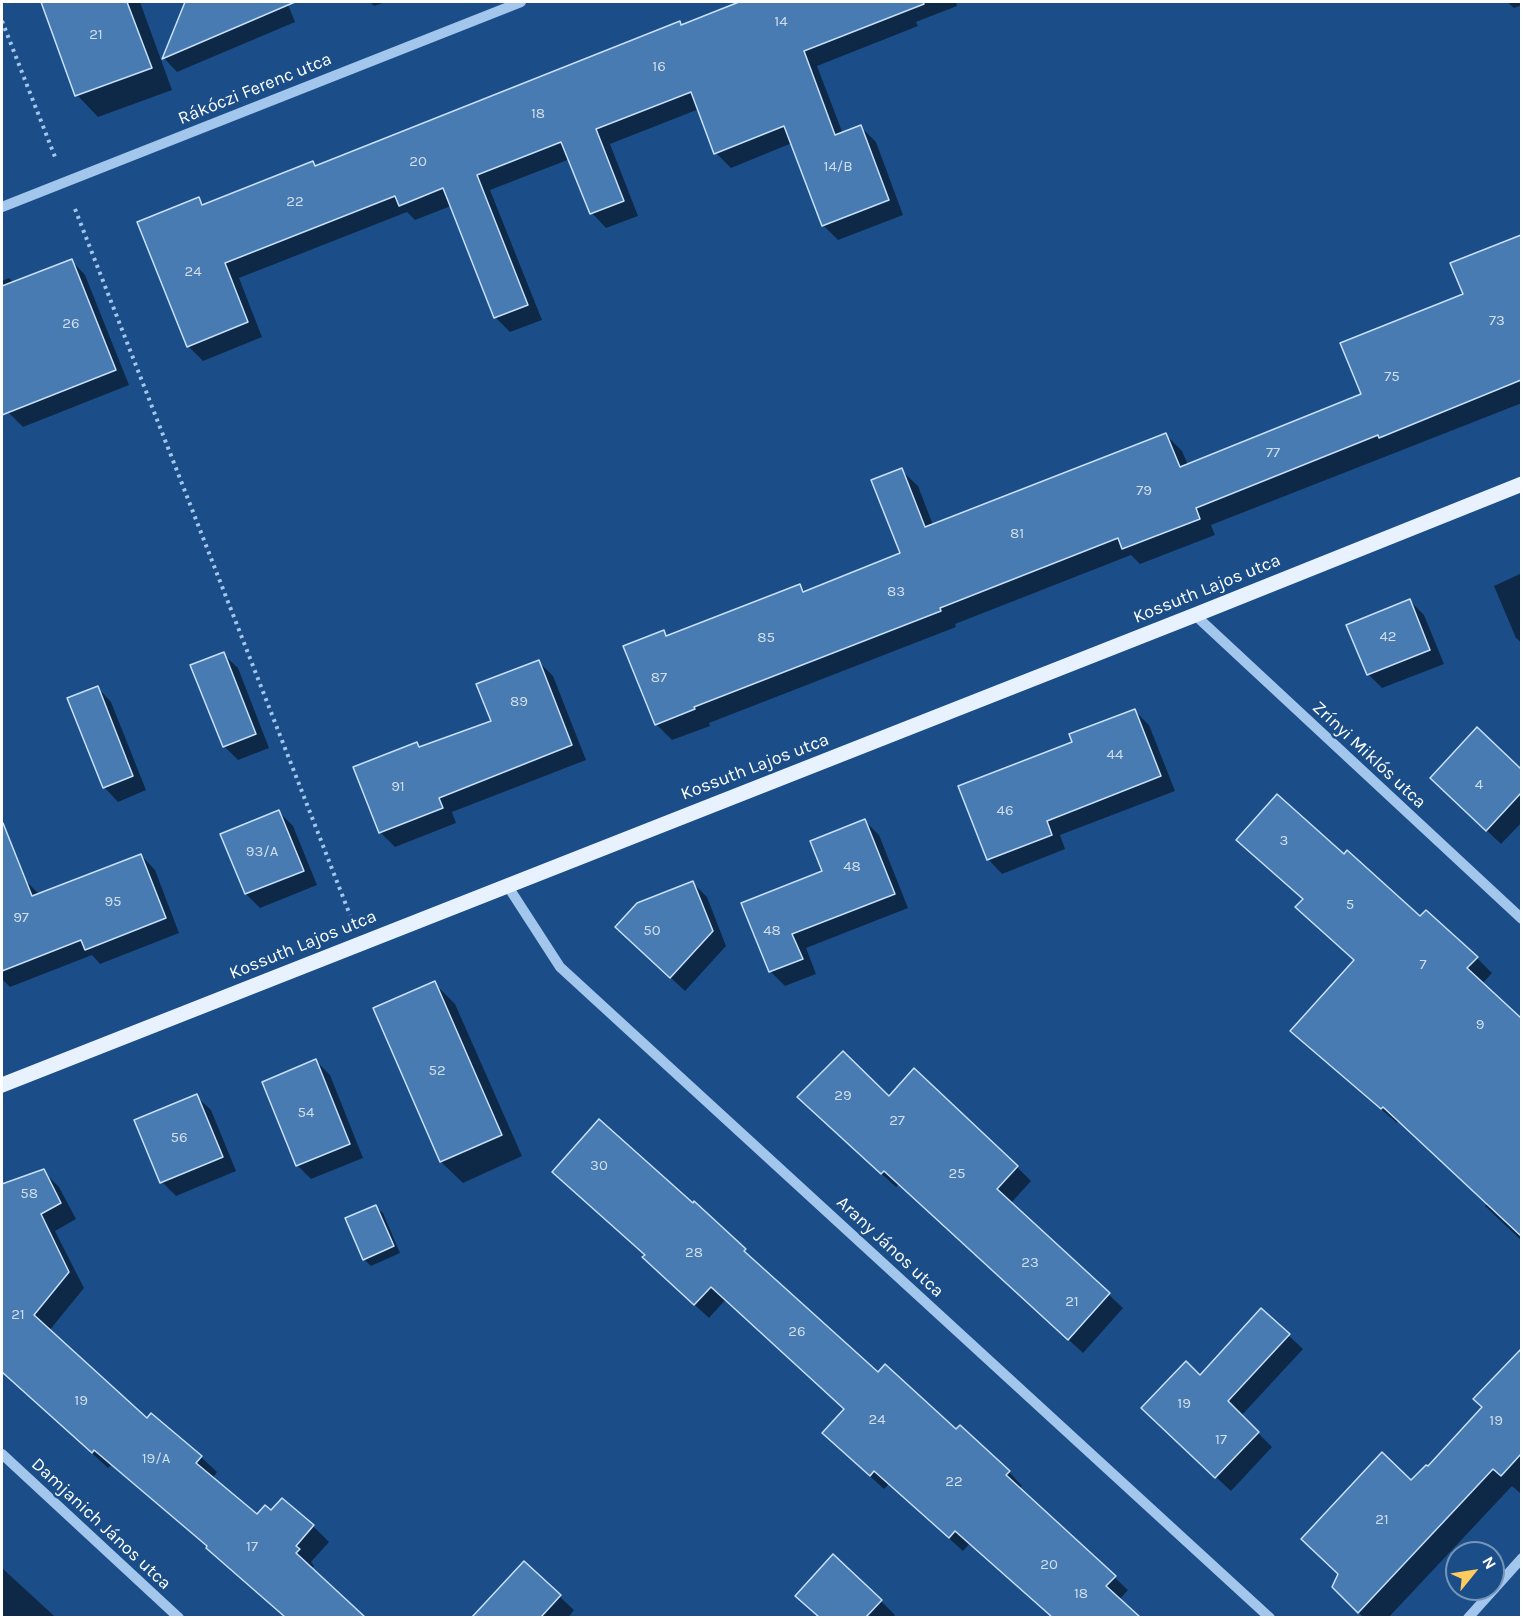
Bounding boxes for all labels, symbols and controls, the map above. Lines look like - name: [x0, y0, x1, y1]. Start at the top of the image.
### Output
- house number: 14: [774, 13, 788, 31]
- house number: 21: [89, 26, 103, 44]
- street label: Rákóczi Ferenc utca: [175, 48, 335, 130]
- house number: 16: [652, 58, 666, 76]
- house number: 18: [531, 105, 545, 123]
- house number: 20: [409, 153, 427, 171]
- house number: 14/B: [823, 158, 853, 176]
- house number: 22: [286, 193, 304, 211]
- house number: 24: [184, 263, 202, 281]
- house number: 73: [1489, 312, 1505, 330]
- house number: 26: [62, 315, 80, 333]
- house number: 75: [1384, 368, 1400, 386]
- house number: 77: [1266, 444, 1280, 462]
- house number: 79: [1136, 482, 1152, 500]
- house number: 81: [1010, 525, 1024, 543]
- street label: Kossuth Lajos utca: [1130, 550, 1284, 628]
- house number: 83: [887, 583, 905, 601]
- house number: 42: [1379, 628, 1397, 646]
- house number: 85: [757, 629, 775, 647]
- house number: 87: [651, 669, 667, 687]
- house number: 89: [510, 693, 528, 711]
- street label: Zrínyi Miklós utca: [1308, 697, 1430, 813]
- street label: Kossuth Lajos utca: [678, 729, 832, 805]
- house number: 44: [1107, 746, 1123, 764]
- house number: 4: [1475, 776, 1483, 794]
- house number: 91: [391, 778, 405, 796]
- house number: 46: [997, 802, 1013, 820]
- house number: 3: [1280, 832, 1288, 850]
- house number: 93/A: [246, 843, 278, 861]
- house number: 48: [843, 858, 861, 876]
- house number: 95: [104, 893, 122, 911]
- house number: 5: [1346, 896, 1354, 914]
- street label: Kossuth Lajos utca: [226, 906, 380, 984]
- house number: 97: [13, 909, 29, 927]
- house number: 50: [643, 922, 661, 940]
- house number: 48: [763, 922, 781, 940]
- house number: 7: [1419, 956, 1427, 974]
- house number: 9: [1476, 1016, 1484, 1034]
- house number: 52: [428, 1062, 446, 1080]
- house number: 29: [834, 1087, 852, 1105]
- house number: 54: [298, 1104, 314, 1122]
- house number: 27: [889, 1112, 905, 1130]
- house number: 56: [170, 1129, 188, 1147]
- house number: 30: [590, 1157, 608, 1175]
- house number: 25: [948, 1165, 966, 1183]
- house number: 58: [20, 1185, 38, 1203]
- street label: Arany János utca: [832, 1192, 948, 1302]
- house number: 28: [685, 1244, 703, 1262]
- house number: 23: [1021, 1254, 1039, 1272]
- house number: 21: [1065, 1293, 1079, 1311]
- house number: 21: [11, 1306, 25, 1324]
- house number: 26: [788, 1323, 806, 1341]
- house number: 19: [74, 1392, 88, 1410]
- house number: 19: [1177, 1395, 1191, 1413]
- house number: 24: [868, 1411, 886, 1429]
- house number: 19: [1489, 1412, 1503, 1430]
- house number: 17: [1215, 1431, 1227, 1449]
- house number: 19/A: [142, 1450, 170, 1468]
- street label: Damjanich János utca: [27, 1454, 175, 1594]
- house number: 22: [945, 1473, 963, 1491]
- house number: 21: [1375, 1511, 1389, 1529]
- house number: 17: [246, 1538, 258, 1556]
- north arrow: [1445, 1541, 1505, 1601]
- text: N: [1478, 1553, 1500, 1572]
- house number: 20: [1040, 1556, 1058, 1574]
- house number: 18: [1074, 1585, 1088, 1603]

